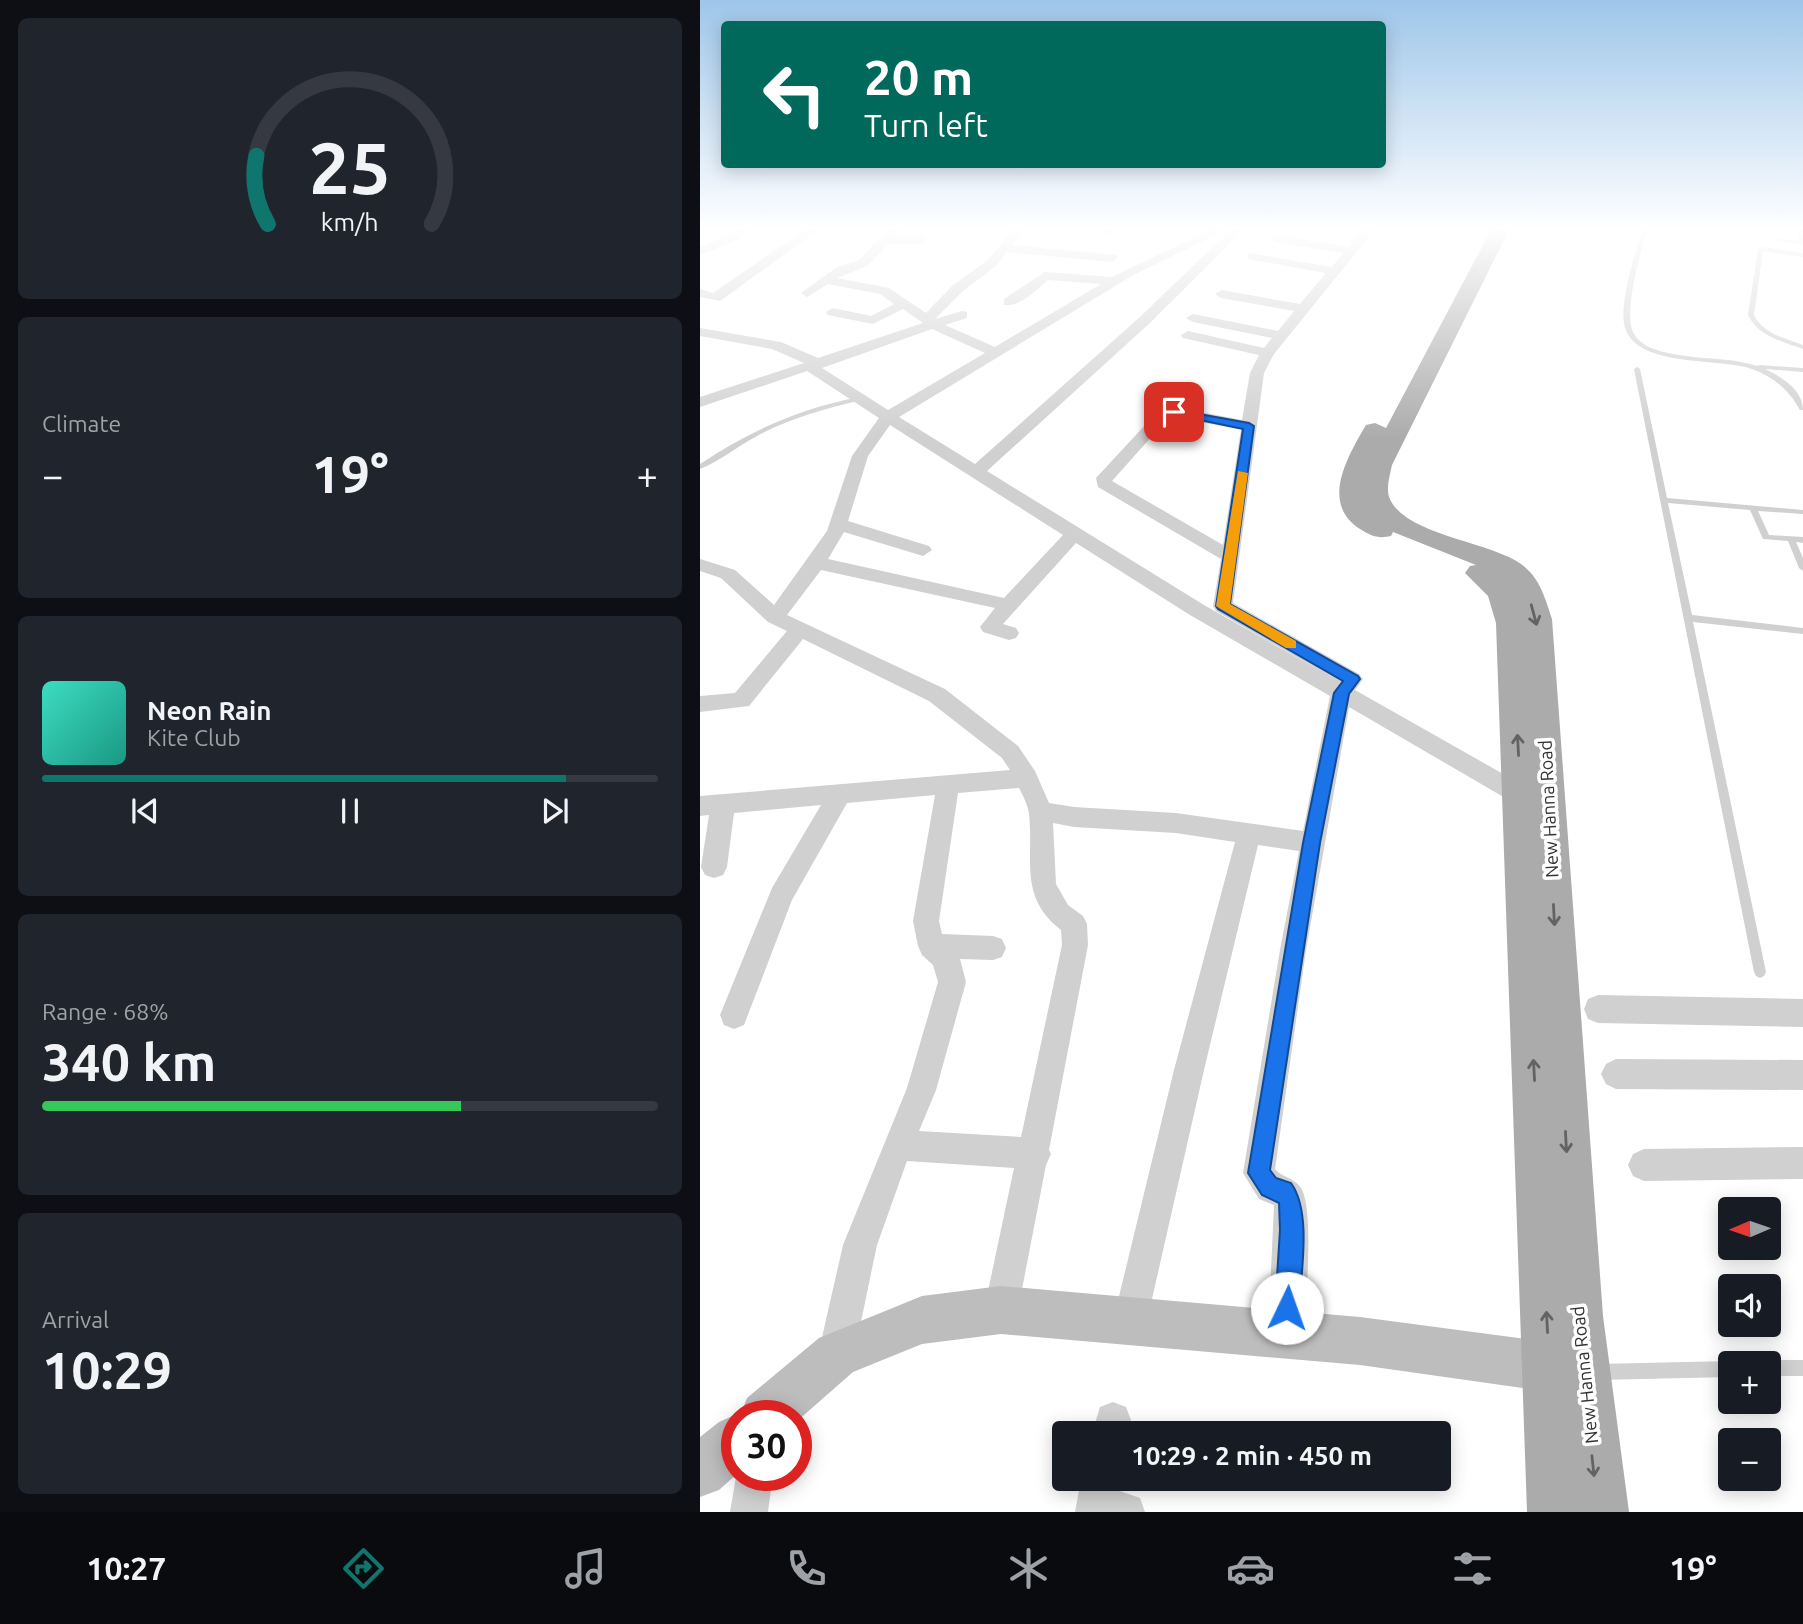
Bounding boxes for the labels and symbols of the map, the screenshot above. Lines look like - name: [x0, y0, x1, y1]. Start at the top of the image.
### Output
- pin: [1144, 382, 1204, 442]
- one-way arrow: [1528, 603, 1541, 626]
- one-way arrow: [1511, 734, 1524, 757]
- street label: New Hanna Road: [1534, 740, 1562, 878]
- one-way arrow: [1547, 903, 1560, 926]
- one-way arrow: [1528, 1059, 1541, 1082]
- one-way arrow: [1560, 1130, 1573, 1153]
- north arrow: [1718, 1197, 1782, 1260]
- position arrow: [1250, 1271, 1324, 1345]
- street label: New Hanna Road: [1567, 1305, 1601, 1445]
- one-way arrow: [1540, 1310, 1553, 1333]
- speed limit sign: 30: [721, 1400, 812, 1491]
- one-way arrow: [1587, 1455, 1600, 1477]

